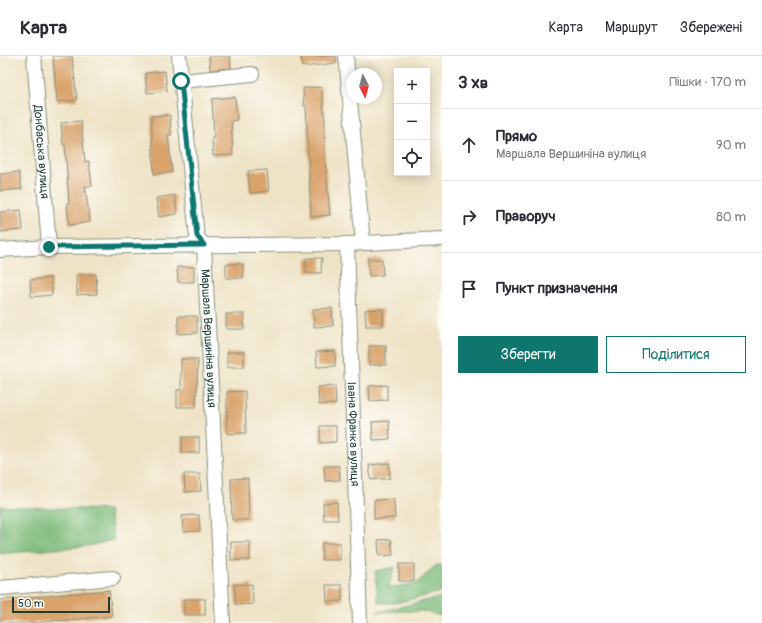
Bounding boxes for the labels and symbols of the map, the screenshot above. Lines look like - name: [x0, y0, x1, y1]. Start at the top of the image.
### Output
- north arrow: [346, 68, 382, 104]
- route start: [172, 72, 190, 90]
- street label: Донбаська вулиця: [30, 103, 52, 200]
- route end: [40, 238, 58, 256]
- street label: Маршала Вершиніна вулиця: [197, 269, 219, 409]
- street label: Івана Франка вулиця: [344, 381, 362, 487]
- scale bar: [12, 595, 110, 614]

